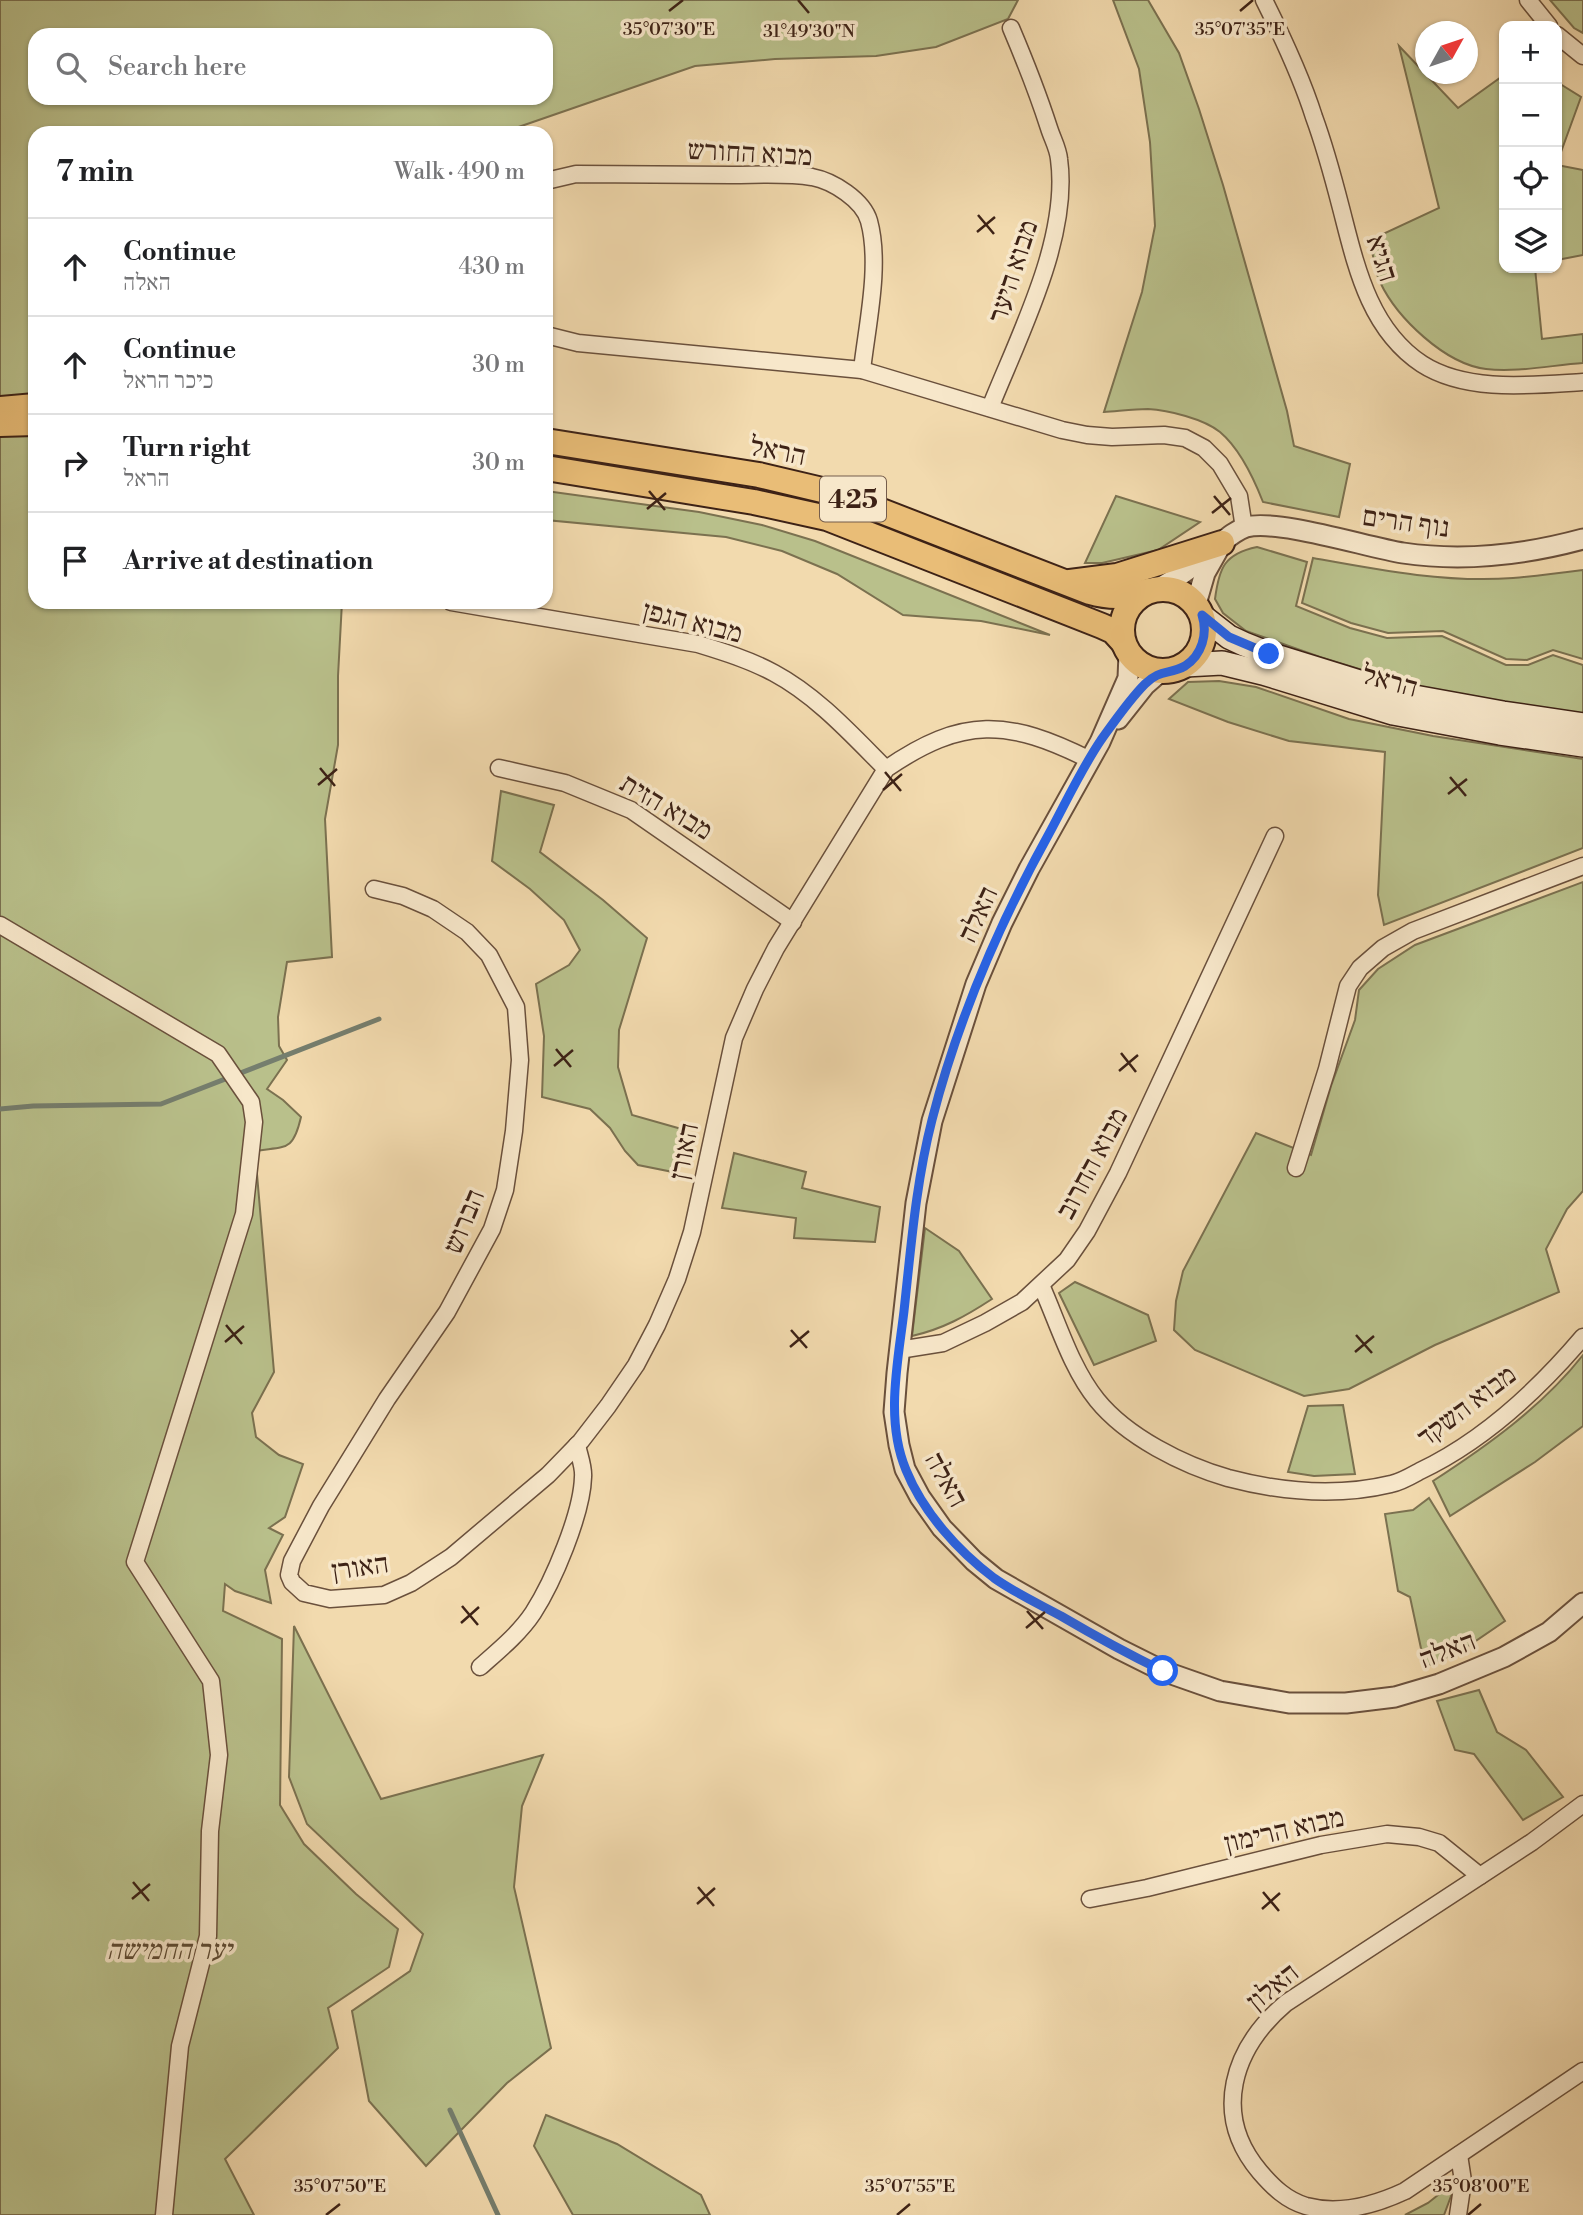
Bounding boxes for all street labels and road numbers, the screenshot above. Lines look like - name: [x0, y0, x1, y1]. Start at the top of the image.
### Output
- street label: מבוא החורש: [687, 133, 813, 174]
- street label: מבוא היער: [980, 216, 1046, 327]
- street label: הגיא: [1358, 231, 1405, 286]
- street label: הראל: [747, 429, 809, 474]
- road number: 425: [820, 477, 886, 522]
- street label: נוף הרים: [1360, 499, 1452, 546]
- street label: מבוא הגפן: [639, 593, 746, 652]
- street label: הראל: [1358, 657, 1422, 706]
- street label: מבוא הזית: [613, 766, 719, 849]
- street label: האלה: [950, 881, 1007, 948]
- street label: מבוא החרוב: [1048, 1102, 1136, 1226]
- street label: האורן: [662, 1120, 707, 1183]
- street label: הברוש: [436, 1184, 493, 1259]
- street label: מבוא השקד: [1410, 1357, 1524, 1455]
- street label: האלה: [916, 1446, 975, 1514]
- street label: האורן: [329, 1546, 391, 1589]
- street label: האלה: [1414, 1624, 1481, 1677]
- street label: מבוא הרימון: [1221, 1800, 1348, 1861]
- street label: האלון: [1240, 1956, 1306, 2019]

